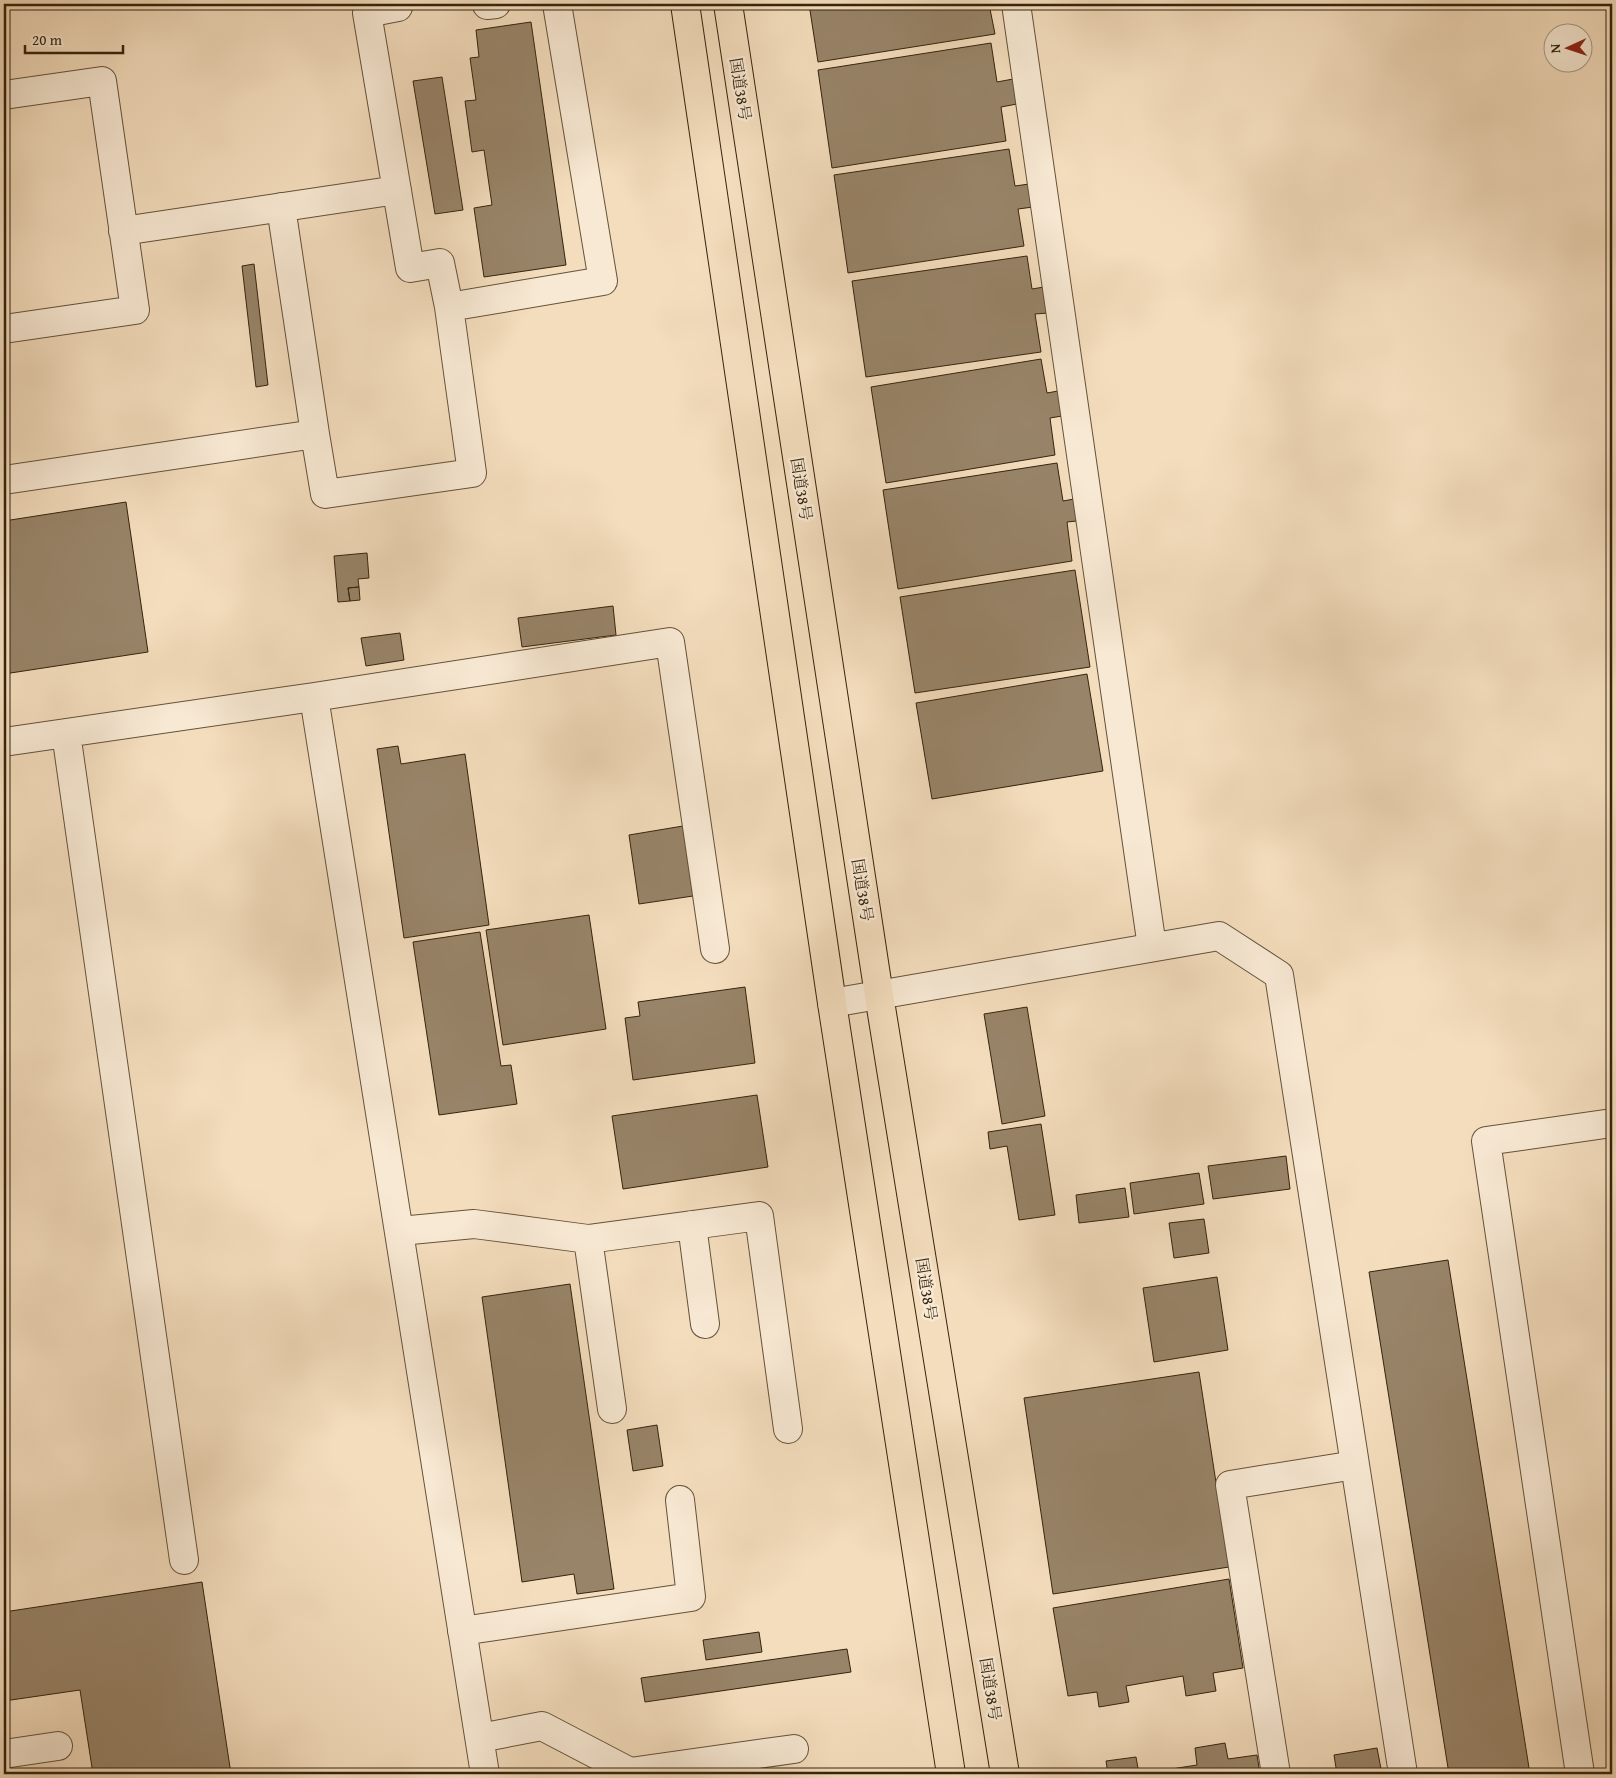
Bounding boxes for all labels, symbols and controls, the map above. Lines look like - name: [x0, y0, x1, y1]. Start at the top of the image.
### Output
- scale bar: [25, 22, 122, 54]
- north arrow: [1544, 22, 1594, 72]
- text: 20 m: [32, 29, 63, 50]
- text: N: [1545, 43, 1565, 54]
- street label: 国道38号: [724, 56, 758, 122]
- street label: 国道38号: [785, 456, 819, 522]
- street label: 国道38号: [846, 857, 880, 923]
- street label: 国道38号: [910, 1256, 944, 1322]
- street label: 国道38号: [974, 1656, 1008, 1722]

